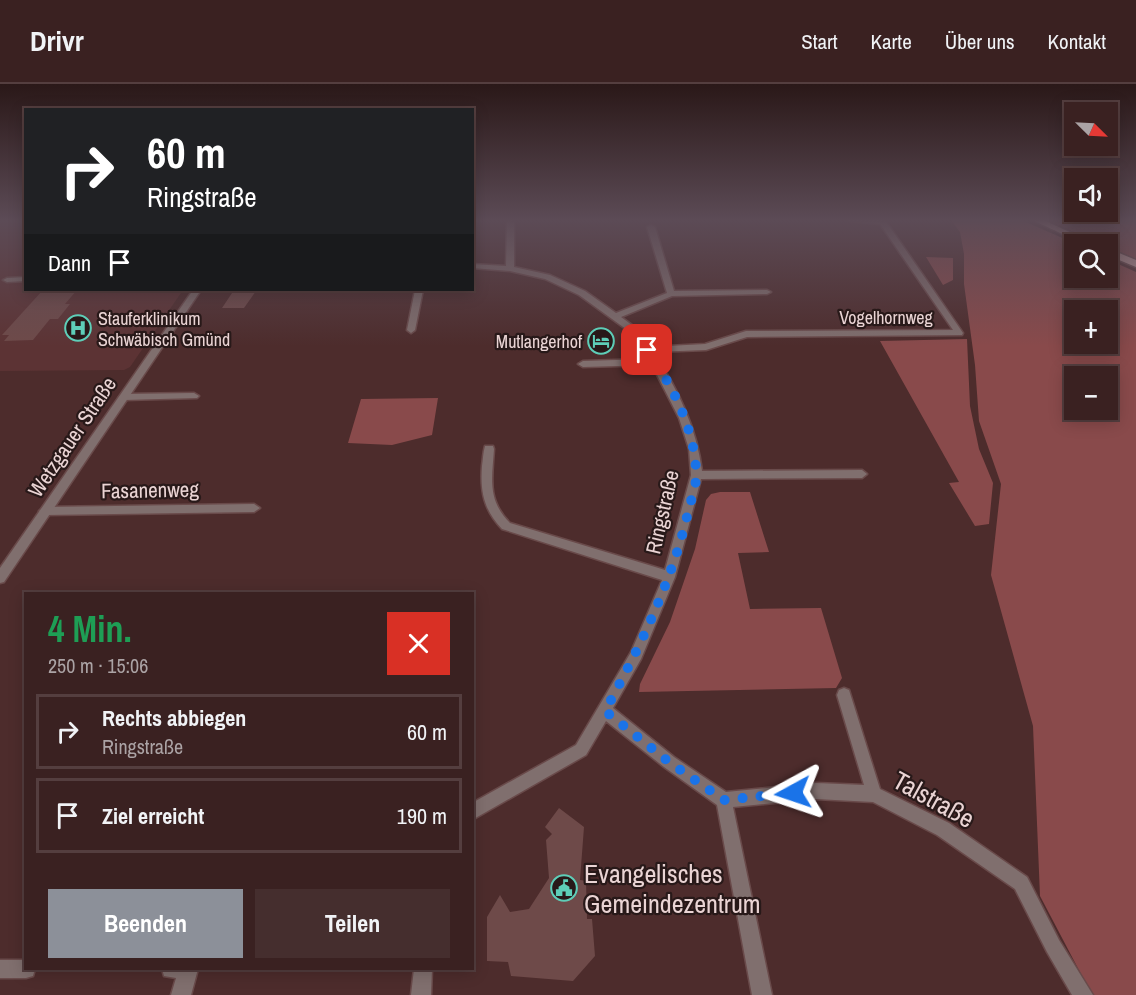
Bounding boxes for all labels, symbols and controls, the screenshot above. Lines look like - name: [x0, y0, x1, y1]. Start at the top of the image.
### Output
- text: Drivr: [30, 22, 84, 60]
- text: Start: [801, 27, 838, 56]
- text: Karte: [871, 27, 912, 56]
- text: Über uns: [945, 27, 1015, 56]
- text: Kontakt: [1048, 27, 1106, 56]
- north arrow: [1064, 102, 1118, 156]
- map controls: [1064, 102, 1118, 420]
- text: 60 m: [147, 125, 226, 181]
- icon: right: [48, 132, 126, 210]
- button: sound: [1064, 168, 1118, 222]
- text: Ringstraße: [147, 179, 257, 215]
- button: search: [1064, 234, 1118, 288]
- icon: arrive: [103, 246, 136, 279]
- text: Dann: [48, 248, 91, 278]
- button: +: [1064, 300, 1118, 354]
- street label: Vogelhornweg: [839, 305, 934, 330]
- place label: Stauferklinikum Schwäbisch Gmünd: [98, 306, 230, 352]
- hospital icon: Stauferklinikum Schwäbisch Gmünd: [63, 313, 93, 343]
- pin: [621, 324, 672, 375]
- hotel icon: Mutlangerhof: [586, 326, 616, 356]
- place label: Mutlangerhof: [496, 329, 583, 354]
- icon: arrive: [630, 333, 663, 366]
- button: −: [1064, 366, 1118, 420]
- street label: Wetzgauer Straße: [21, 371, 123, 503]
- street label: Ringstraße: [638, 467, 686, 557]
- street label: Fasanenweg: [101, 475, 200, 505]
- text: 4 Min.: [48, 605, 132, 653]
- button: close: [387, 612, 450, 675]
- text: 250 m · 15:06: [48, 652, 148, 679]
- text: Rechts abbiegen: [102, 703, 246, 733]
- icon: right: [51, 715, 84, 748]
- text: 60 m: [407, 717, 447, 747]
- text: Ringstraße: [102, 733, 183, 760]
- position arrow: [761, 761, 825, 825]
- street label: Talstraße: [887, 762, 981, 836]
- icon: arrive: [51, 799, 84, 832]
- text: Ziel erreicht: [102, 801, 204, 831]
- text: 190 m: [397, 801, 447, 831]
- place label: Evangelisches Gemeindezentrum: [584, 856, 761, 921]
- public building icon: Evangelisches Gemeindezentrum: [549, 873, 579, 903]
- button: Beenden: [48, 889, 243, 958]
- button: Teilen: [255, 889, 450, 958]

